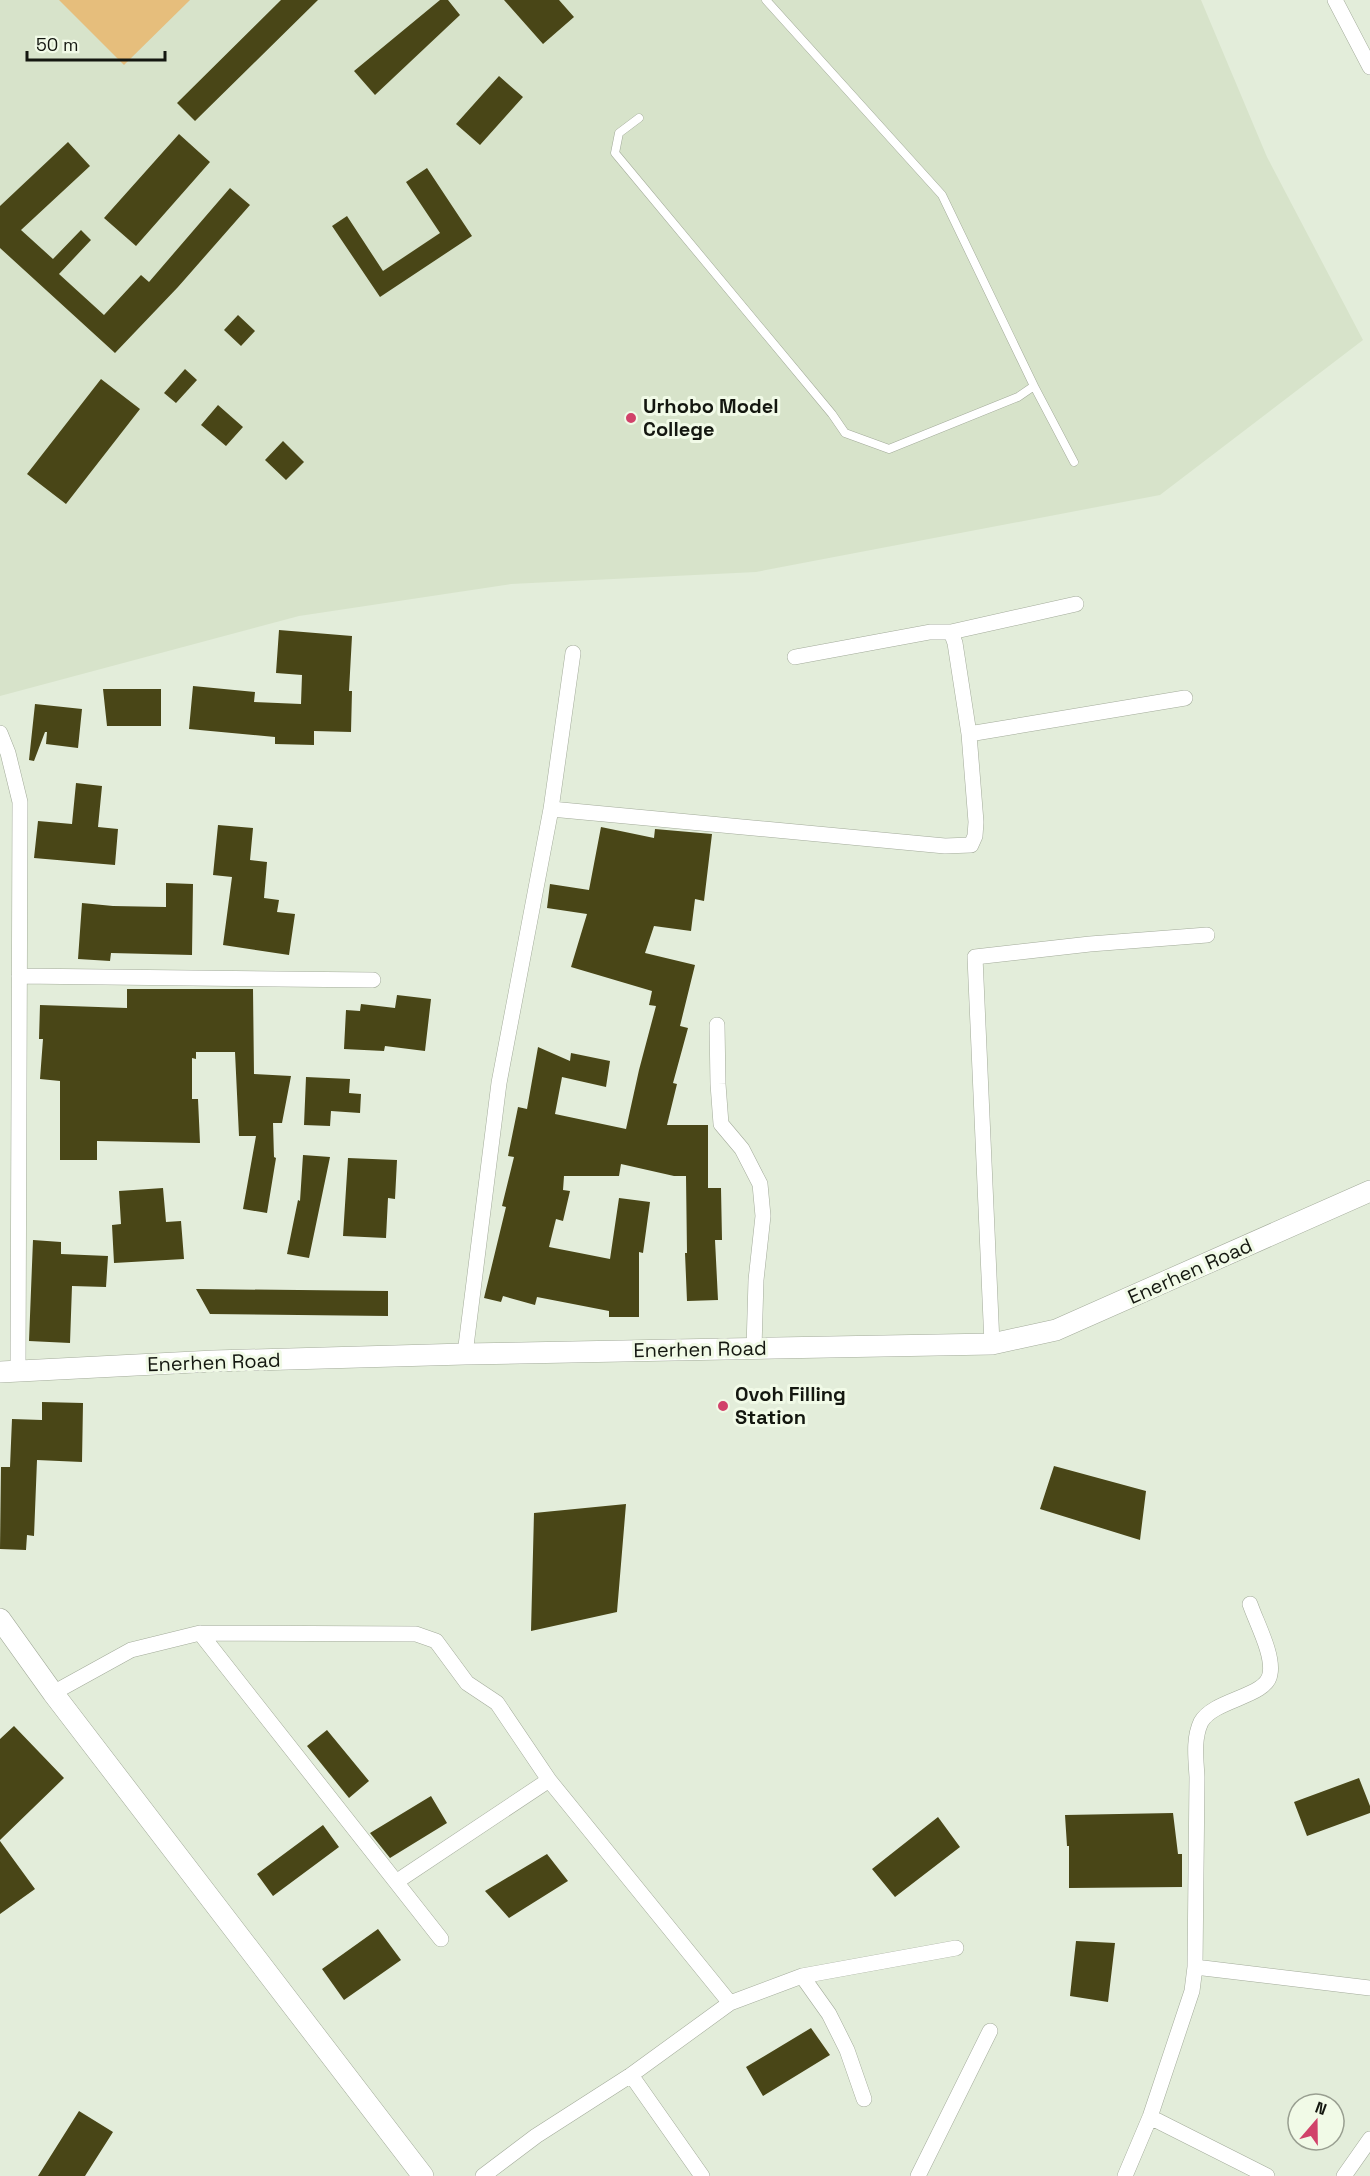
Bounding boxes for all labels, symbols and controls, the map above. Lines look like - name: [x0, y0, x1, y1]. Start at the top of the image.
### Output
- scale bar: [27, 24, 165, 62]
- text: 50 m: [36, 33, 78, 56]
- place label: Urhobo Model College: [643, 393, 779, 442]
- marker: Urhobo Model College: [624, 411, 638, 425]
- street label: Enerhen Road: [1124, 1232, 1256, 1310]
- street label: Enerhen Road: [633, 1335, 767, 1363]
- street label: Enerhen Road: [147, 1347, 281, 1377]
- place label: Ovoh Filling Station: [735, 1381, 846, 1430]
- marker: Ovoh Filling Station: [716, 1399, 730, 1413]
- north arrow: [1286, 2092, 1346, 2152]
- text: N: [1312, 2097, 1330, 2120]

